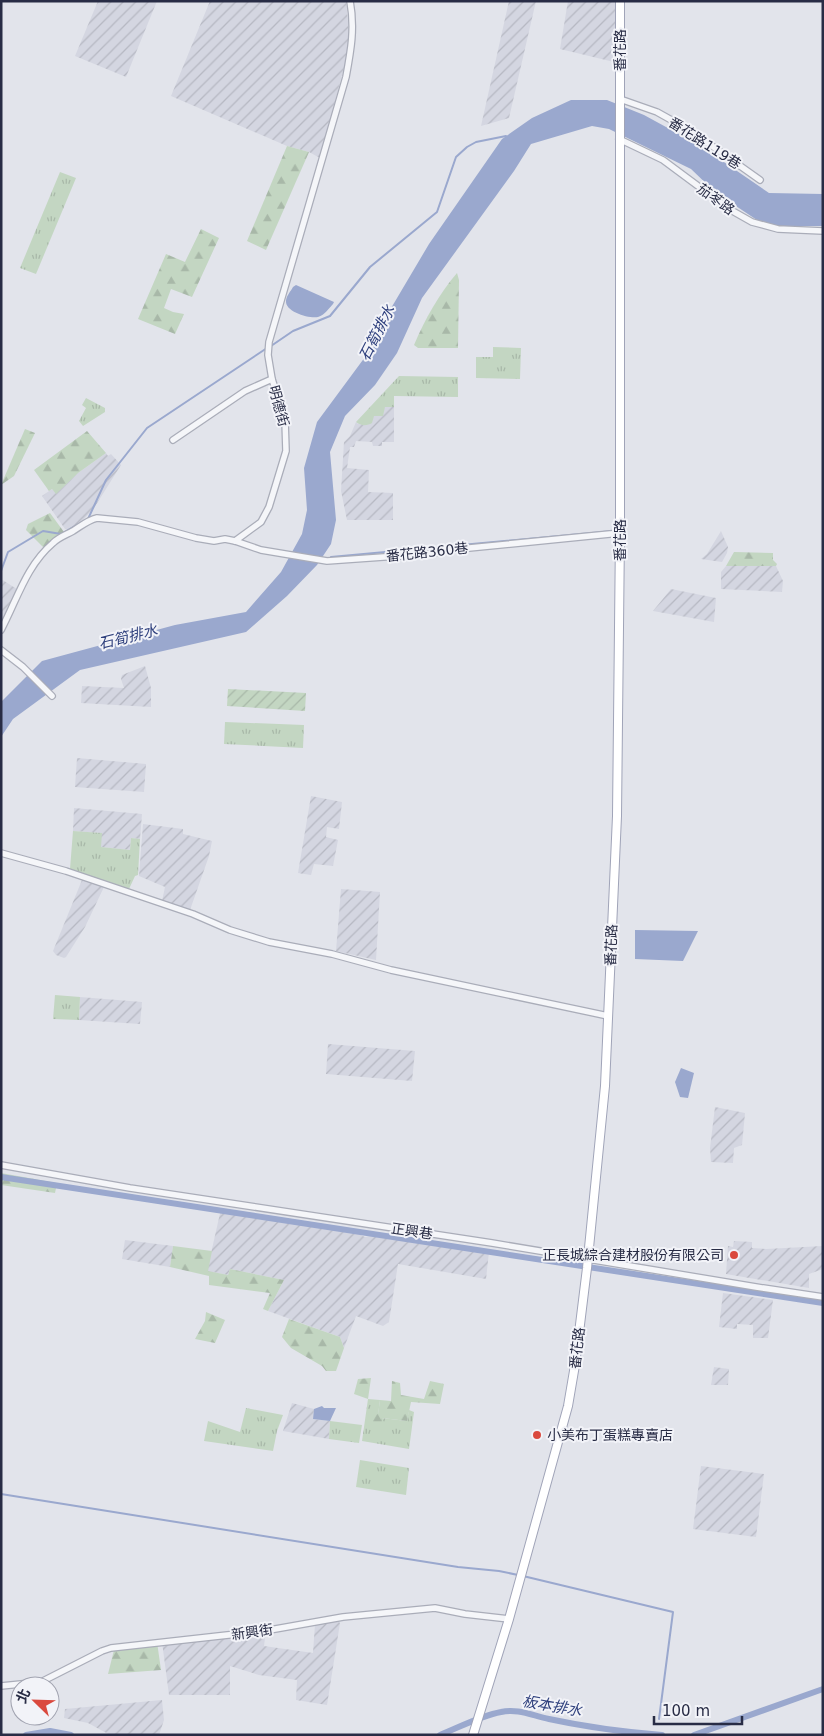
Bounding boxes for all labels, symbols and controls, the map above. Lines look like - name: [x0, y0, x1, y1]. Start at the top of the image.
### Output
- street label: 番花路: [612, 29, 628, 71]
- street label: 番花路119巷: [666, 114, 744, 172]
- street label: 茄苳路: [694, 180, 738, 218]
- water label: 石筍排水: [355, 301, 399, 364]
- street label: 明德街: [266, 384, 292, 428]
- street label: 番花路: [612, 519, 628, 561]
- street label: 番花路360巷: [385, 540, 469, 564]
- water label: 石筍排水: [97, 621, 160, 653]
- street label: 番花路: [602, 924, 620, 966]
- street label: 正興巷: [390, 1220, 434, 1242]
- place label: 正長城綜合建材股份有限公司: [542, 1247, 724, 1263]
- marker: 正長城綜合建材股份有限公司: [728, 1249, 740, 1261]
- street label: 番花路: [567, 1326, 587, 1370]
- place label: 小美布丁蛋糕專賣店: [547, 1427, 673, 1443]
- marker: 小美布丁蛋糕專賣店: [531, 1429, 543, 1441]
- street label: 新興街: [230, 1621, 274, 1643]
- north arrow: [10, 1676, 60, 1726]
- text: 北: [13, 1686, 33, 1705]
- water label: 板本排水: [521, 1692, 584, 1720]
- scale bar: [654, 1694, 742, 1726]
- text: 100 m: [662, 1702, 710, 1720]

